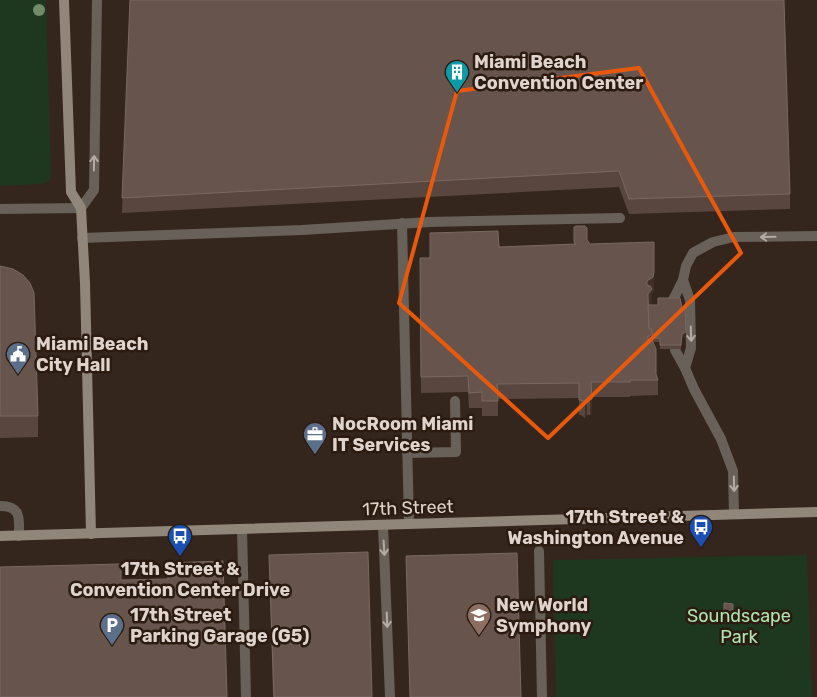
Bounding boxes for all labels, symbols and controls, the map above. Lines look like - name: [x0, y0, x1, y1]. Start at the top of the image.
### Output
- place label: Miami Beach Convention Center: [474, 51, 643, 94]
- building icon: Miami Beach Convention Center: [444, 59, 470, 93]
- one-way arrow: [89, 156, 99, 172]
- one-way arrow: [761, 232, 777, 242]
- one-way arrow: [686, 326, 696, 342]
- place label: Miami Beach City Hall: [36, 333, 148, 376]
- public building icon: Miami Beach City Hall: [5, 341, 31, 375]
- place label: NocRoom Miami IT Services: [332, 413, 474, 456]
- office icon: NocRoom Miami IT Services: [302, 421, 328, 455]
- one-way arrow: [729, 476, 738, 492]
- street label: 17th Street: [362, 495, 454, 521]
- place label: 17th Street & Washington Avenue: [508, 506, 685, 549]
- bus stop icon: 17th Street & Washington Avenue: [688, 514, 714, 548]
- bus stop icon: 17th Street & Convention Center Drive: [167, 523, 193, 557]
- one-way arrow: [379, 540, 388, 556]
- place label: 17th Street & Convention Center Drive: [70, 558, 290, 601]
- place label: New World Symphony: [496, 594, 591, 637]
- school or university icon: New World Symphony: [466, 602, 492, 636]
- place label: 17th Street Parking Garage (G5): [130, 604, 309, 647]
- park label: Soundscape Park: [687, 605, 791, 648]
- one-way arrow: [382, 611, 391, 627]
- parking icon: 17th Street Parking Garage (G5): [99, 612, 125, 646]

